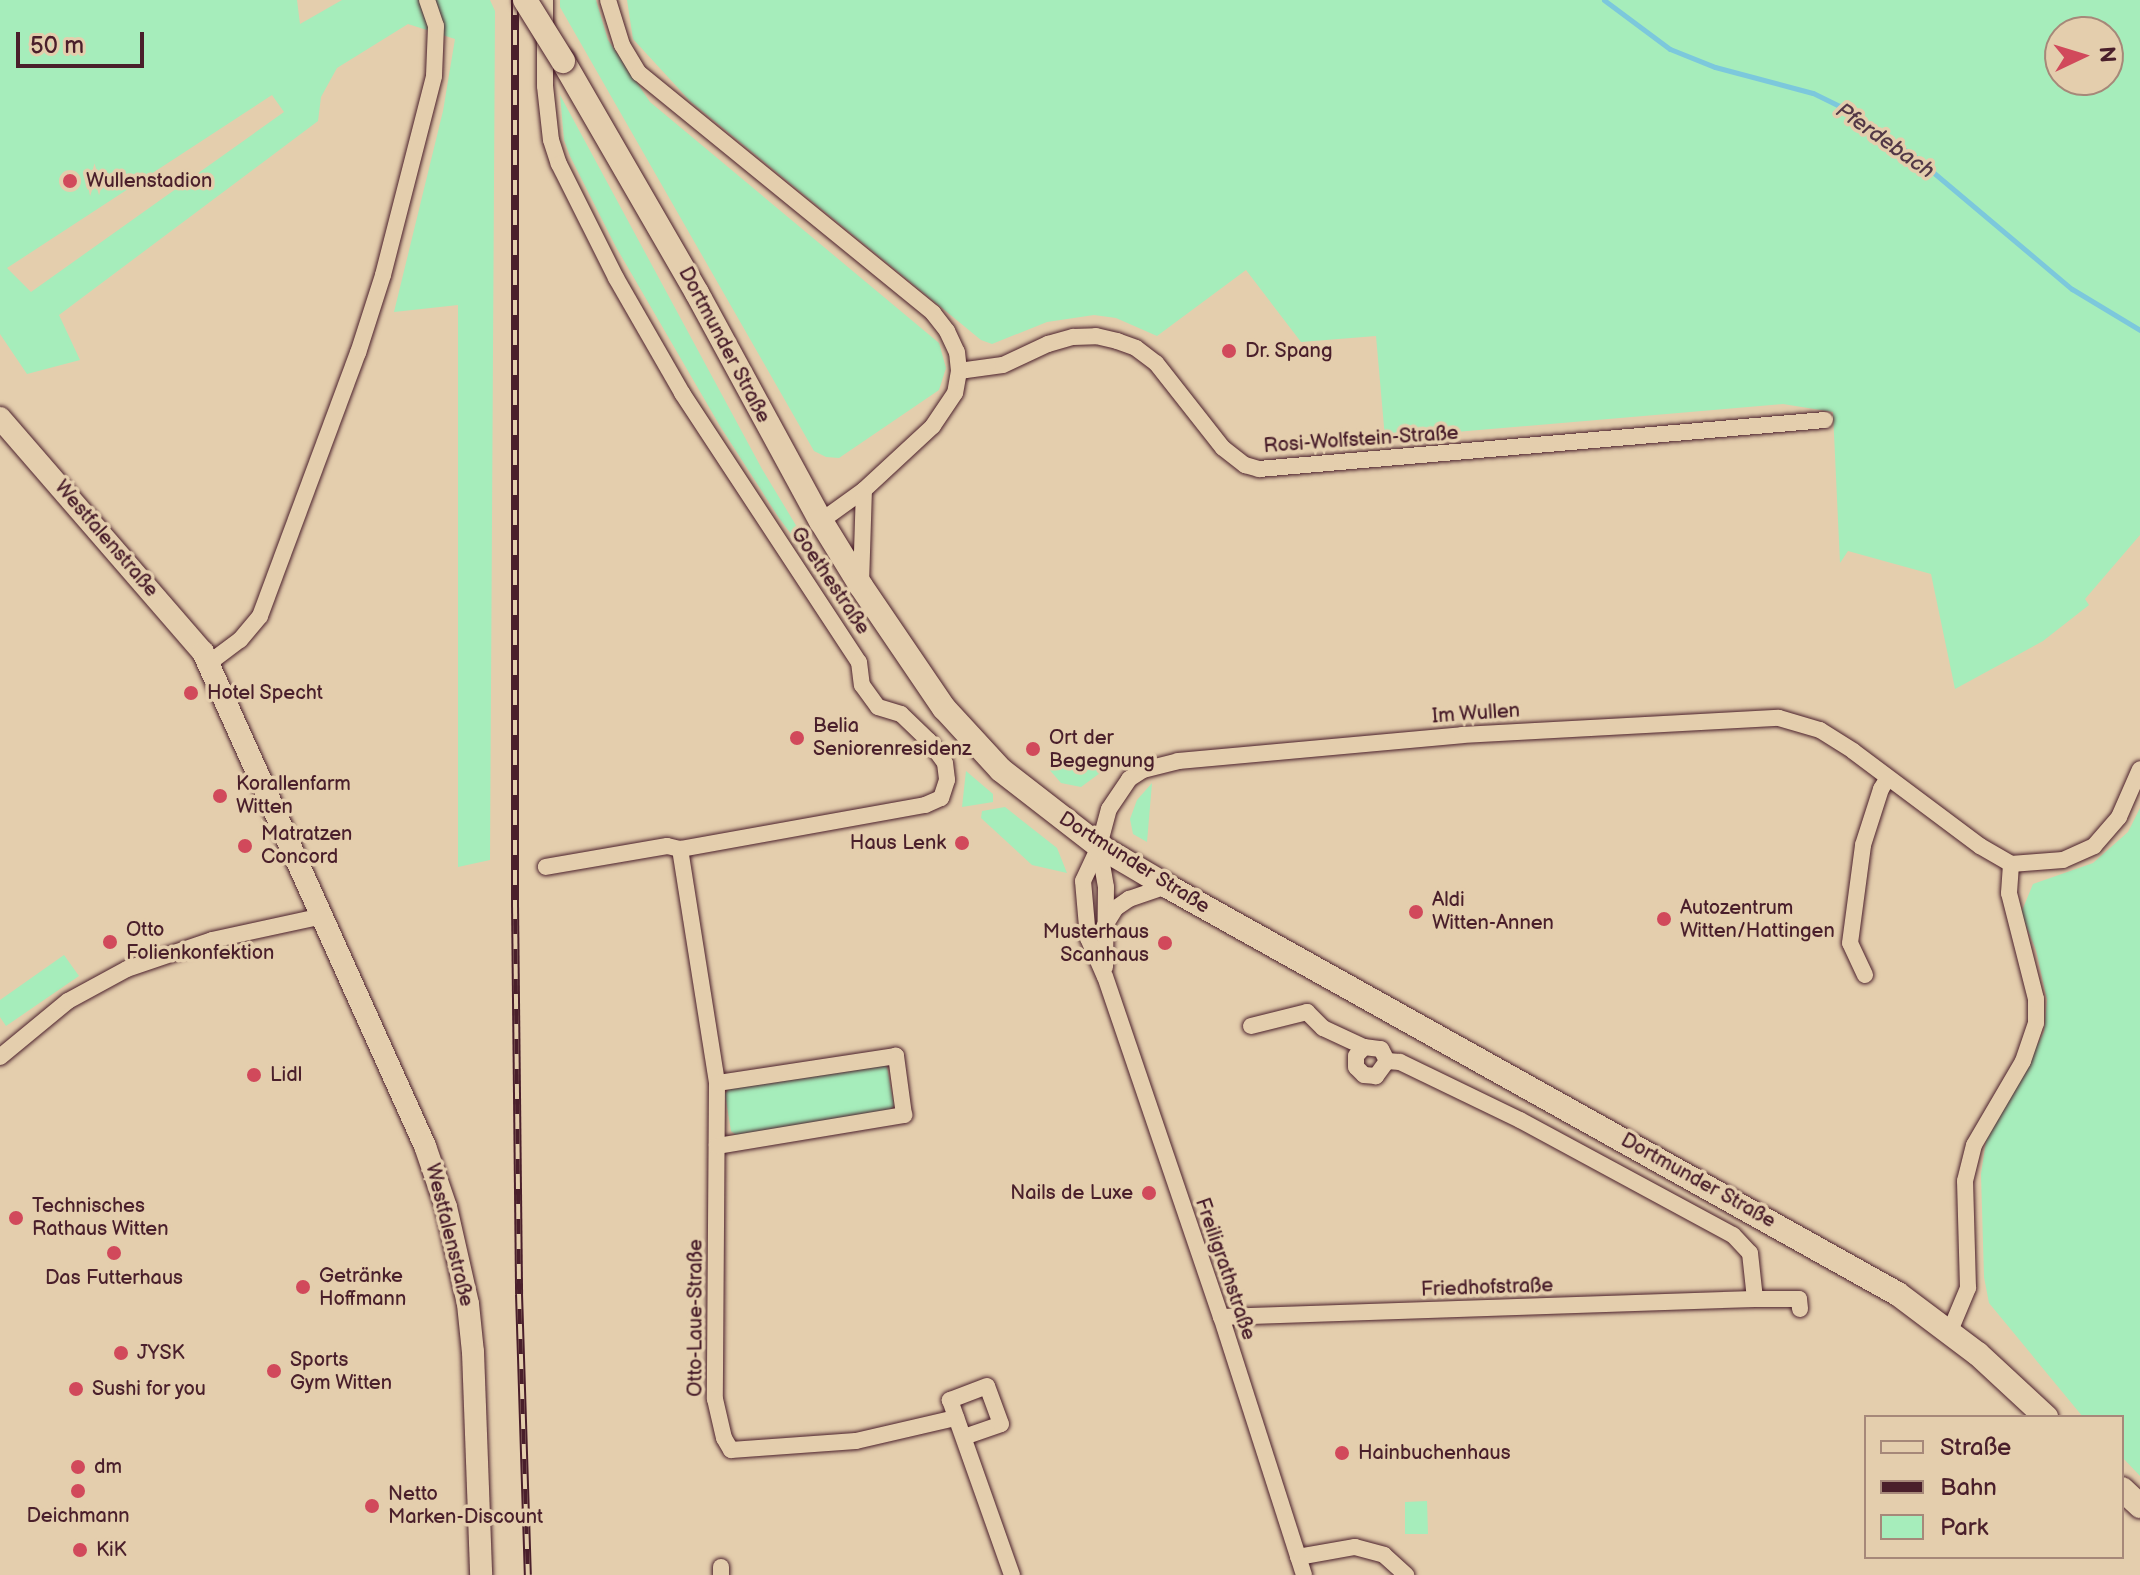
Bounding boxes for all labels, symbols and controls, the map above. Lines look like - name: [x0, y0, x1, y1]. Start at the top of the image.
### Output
- scale bar: [20, 16, 148, 66]
- north arrow: [2044, 16, 2124, 96]
- text: 50 m: [30, 31, 84, 60]
- text: N: [2092, 45, 2120, 64]
- water label: Pferdebach: [1831, 97, 1939, 185]
- place label: Wullenstadion: [86, 169, 212, 193]
- marker: Wullenstadion: [61, 172, 79, 190]
- street label: Dortmunder Straße: [673, 263, 775, 427]
- place label: Dr. Spang: [1245, 339, 1333, 363]
- marker: Dr. Spang: [1220, 342, 1238, 360]
- street label: Rosi-Wolfstein-Straße: [1263, 421, 1459, 459]
- street label: Westfalenstraße: [49, 476, 163, 602]
- street label: Goethestraße: [785, 523, 875, 639]
- place label: Hotel Specht: [207, 681, 323, 705]
- marker: Hotel Specht: [182, 684, 200, 702]
- street label: Im Wullen: [1431, 699, 1521, 729]
- place label: Belia Seniorenresidenz: [813, 714, 972, 761]
- place label: Ort der Begegnung: [1049, 726, 1155, 773]
- marker: Belia Seniorenresidenz: [788, 729, 806, 747]
- marker: Ort der Begegnung: [1024, 740, 1042, 758]
- place label: Korallenfarm Witten: [236, 772, 351, 819]
- marker: Korallenfarm Witten: [211, 787, 229, 805]
- street label: Dortmunder Straße: [1054, 807, 1214, 919]
- place label: Matratzen Concord: [261, 822, 352, 869]
- place label: Haus Lenk: [850, 831, 946, 855]
- marker: Haus Lenk: [953, 834, 971, 852]
- marker: Matratzen Concord: [236, 837, 254, 855]
- place label: Aldi Witten-Annen: [1432, 888, 1554, 935]
- place label: Autozentrum Witten/Hattingen: [1680, 896, 1835, 943]
- marker: Aldi Witten-Annen: [1407, 903, 1425, 921]
- marker: Autozentrum Witten/Hattingen: [1655, 910, 1673, 928]
- place label: Otto Folienkonfektion: [126, 918, 274, 965]
- place label: Musterhaus Scanhaus: [1043, 920, 1149, 967]
- marker: Otto Folienkonfektion: [101, 933, 119, 951]
- marker: Musterhaus Scanhaus: [1156, 934, 1174, 952]
- place label: Lidl: [270, 1063, 302, 1087]
- marker: Lidl: [245, 1066, 263, 1084]
- street label: Dortmunder Straße: [1616, 1128, 1780, 1234]
- street label: Westfalenstraße: [420, 1161, 478, 1309]
- place label: Nails de Luxe: [1010, 1181, 1133, 1205]
- marker: Nails de Luxe: [1140, 1184, 1158, 1202]
- place label: Technisches Rathaus Witten: [32, 1194, 169, 1241]
- street label: Freiligrathstraße: [1189, 1195, 1261, 1343]
- marker: Technisches Rathaus Witten: [7, 1209, 25, 1227]
- street label: Otto-Laue-Straße: [684, 1239, 708, 1397]
- marker: Das Futterhaus: [105, 1244, 123, 1262]
- place label: Getränke Hoffmann: [319, 1264, 406, 1311]
- place label: Das Futterhaus: [45, 1266, 183, 1290]
- street label: Friedhofstraße: [1420, 1274, 1554, 1302]
- marker: Getränke Hoffmann: [294, 1278, 312, 1296]
- place label: JYSK: [137, 1341, 184, 1365]
- marker: JYSK: [112, 1344, 130, 1362]
- place label: Sports Gym Witten: [290, 1348, 393, 1395]
- marker: Sports Gym Witten: [265, 1362, 283, 1380]
- place label: Sushi for you: [92, 1377, 206, 1401]
- marker: Sushi for you: [67, 1380, 85, 1398]
- legend: [1864, 1415, 2124, 1559]
- text: Straße: [1940, 1433, 2011, 1462]
- place label: Hainbuchenhaus: [1358, 1441, 1511, 1465]
- marker: Hainbuchenhaus: [1333, 1444, 1351, 1462]
- place label: dm: [94, 1455, 122, 1479]
- marker: dm: [69, 1458, 87, 1476]
- text: Bahn: [1940, 1473, 1997, 1502]
- marker: Deichmann: [69, 1482, 87, 1500]
- place label: Netto Marken-Discount: [388, 1482, 543, 1529]
- marker: Netto Marken-Discount: [363, 1497, 381, 1515]
- place label: Deichmann: [27, 1504, 129, 1528]
- text: Park: [1940, 1513, 1988, 1542]
- place label: KiK: [96, 1538, 126, 1562]
- marker: KiK: [71, 1541, 89, 1559]

